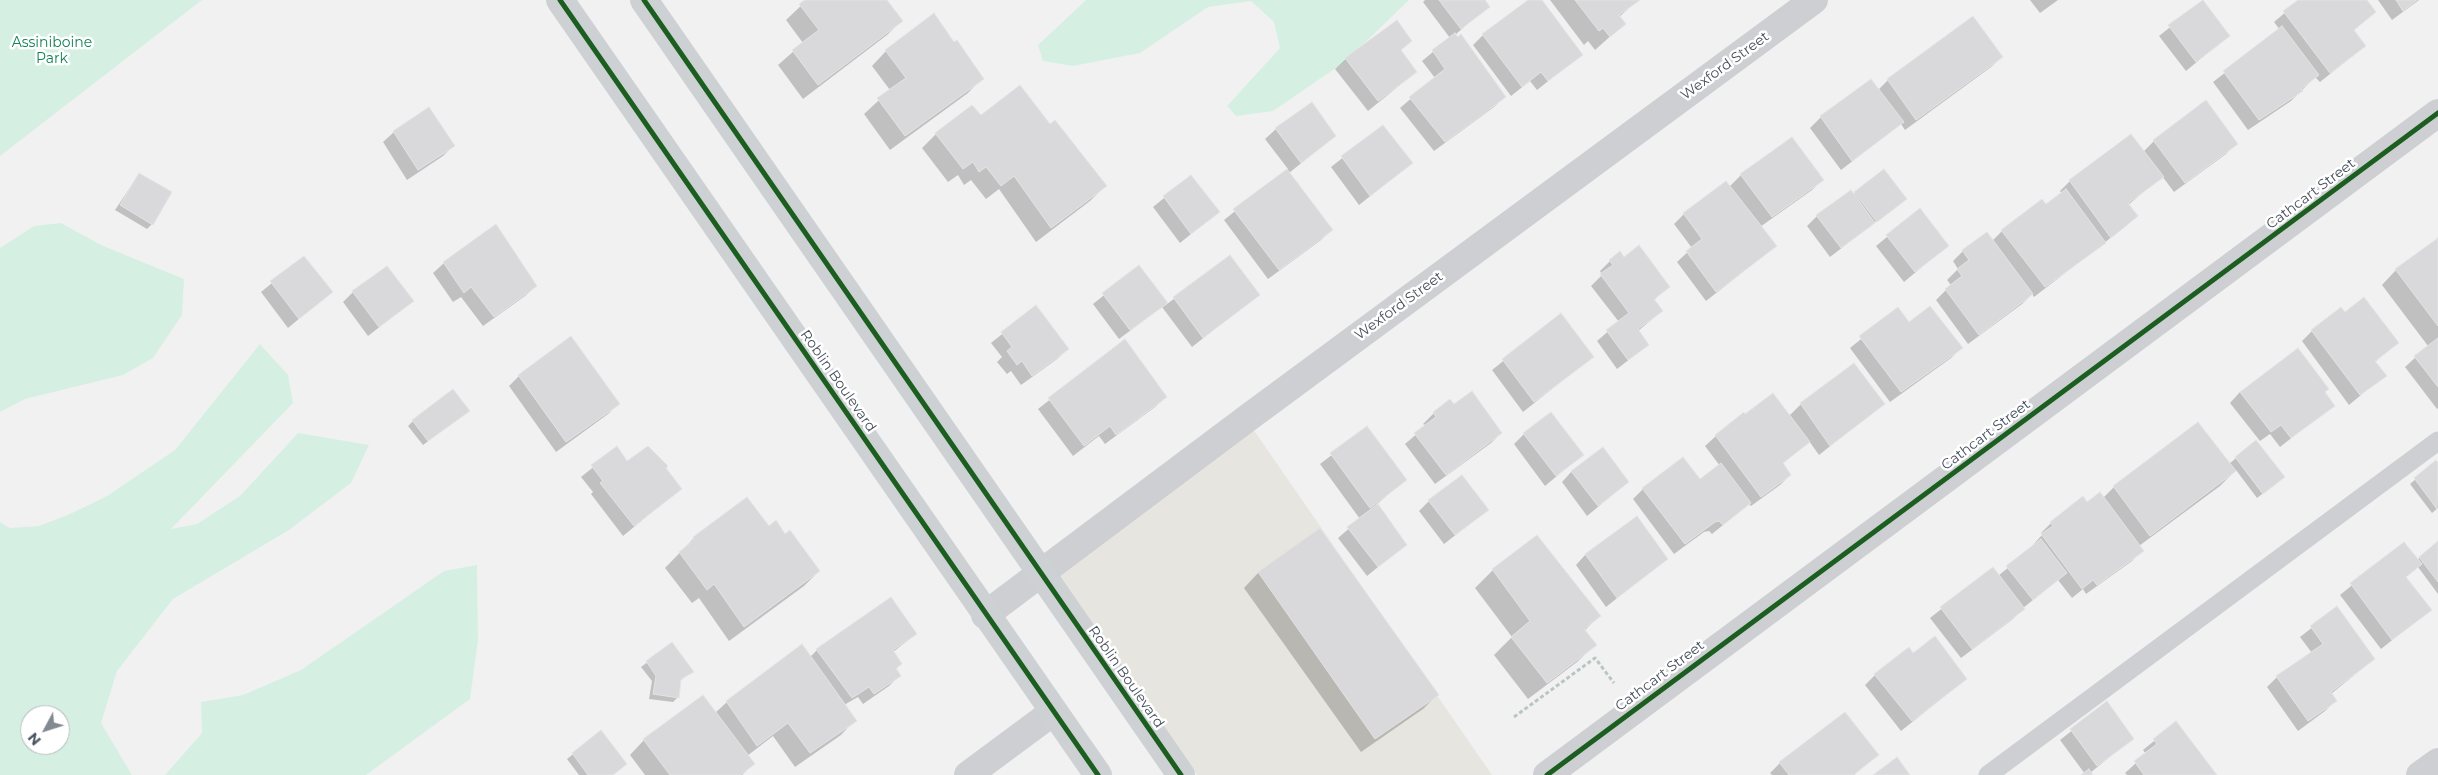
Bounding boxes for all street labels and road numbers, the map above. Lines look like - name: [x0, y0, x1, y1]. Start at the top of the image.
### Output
- street label: Wexford Street: [1678, 28, 1772, 104]
- street label: Cathcart Street: [2263, 155, 2359, 233]
- street label: Wexford Street: [1352, 268, 1446, 344]
- street label: Roblin Boulevard: [797, 327, 879, 435]
- street label: Cathcart Street: [1938, 396, 2034, 474]
- street label: Roblin Boulevard: [1085, 623, 1167, 731]
- street label: Cathcart Street: [1612, 637, 1708, 715]

